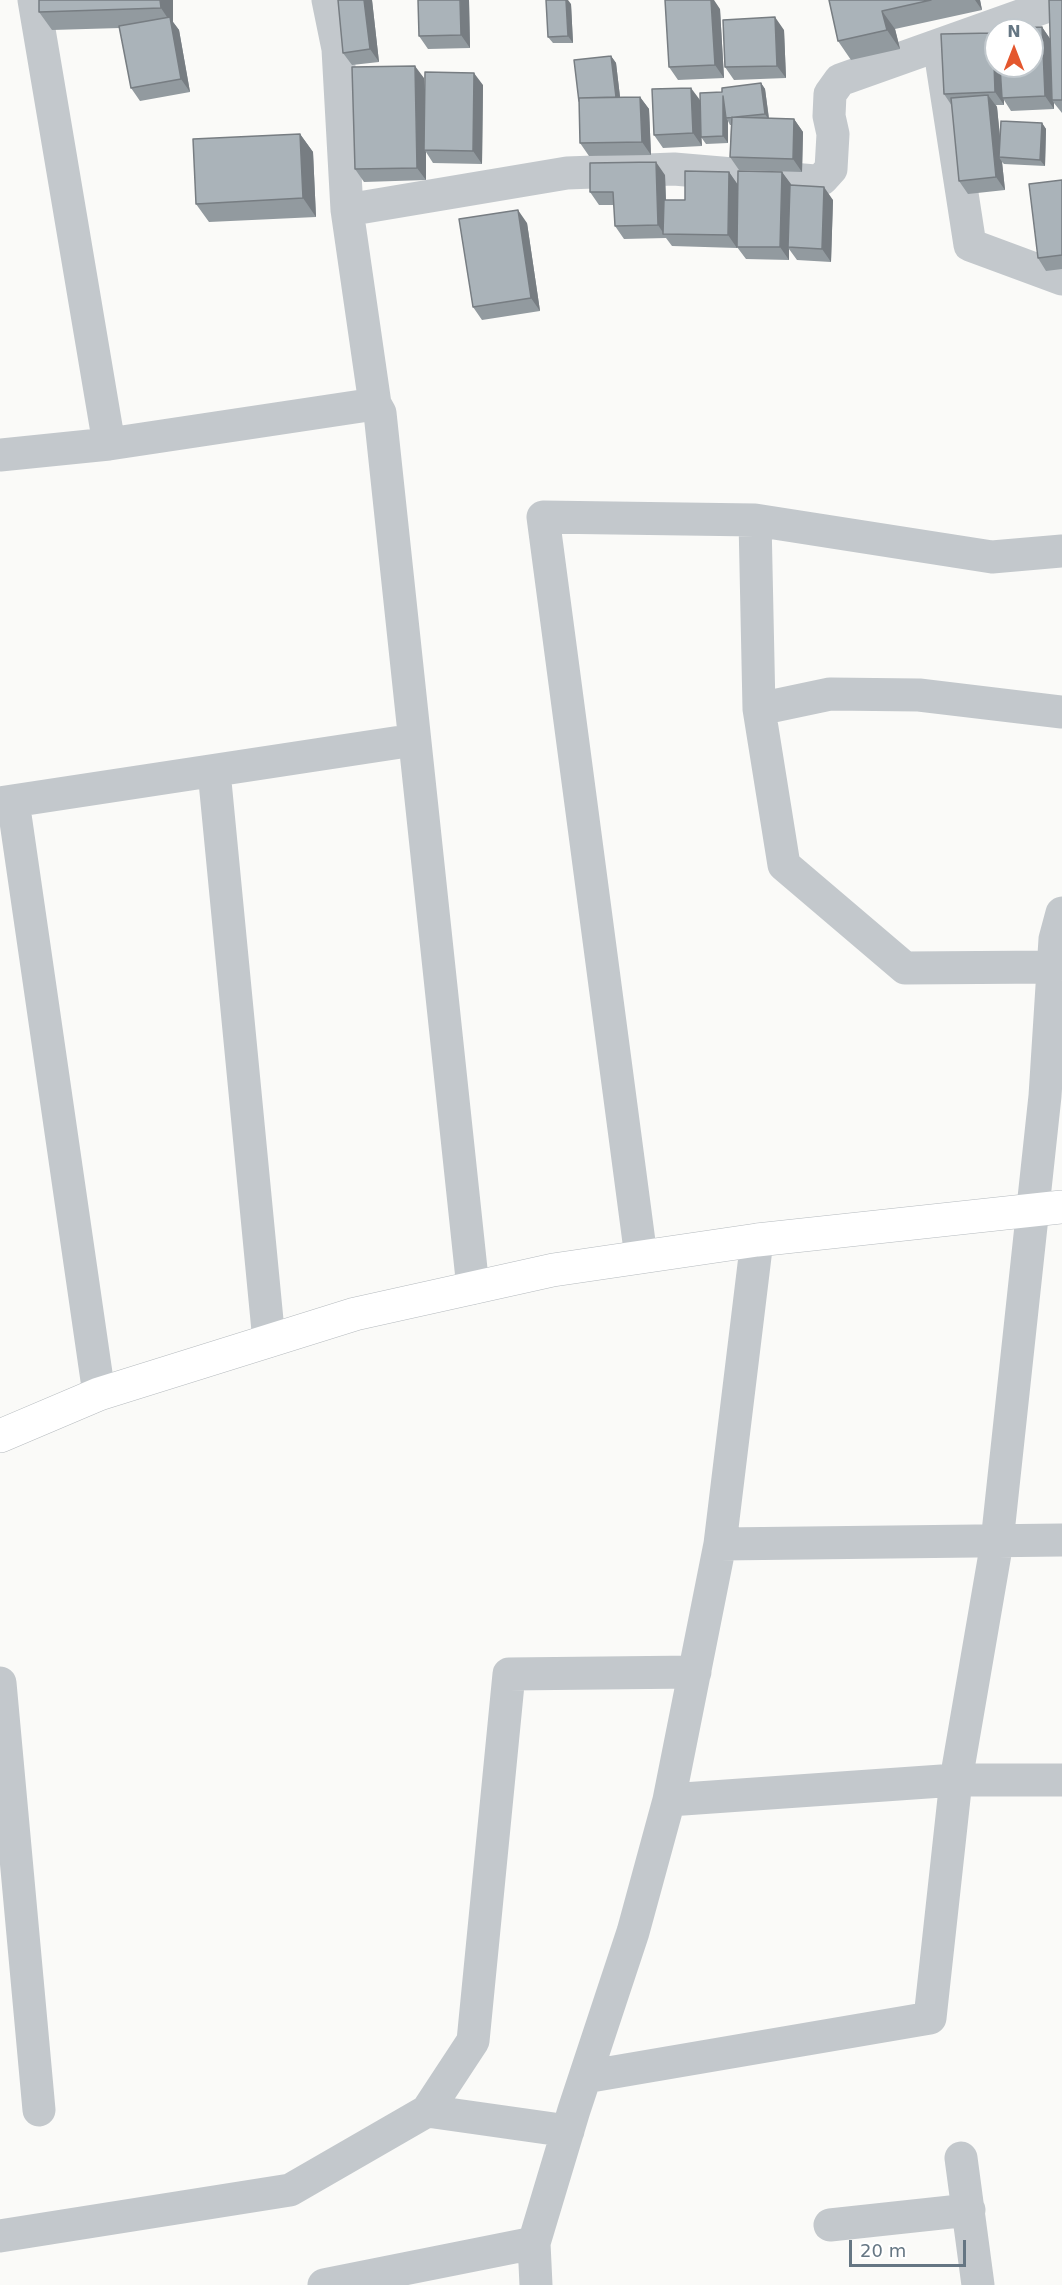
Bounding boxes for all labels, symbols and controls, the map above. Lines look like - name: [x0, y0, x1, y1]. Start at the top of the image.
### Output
- north arrow: [984, 18, 1044, 78]
- text: N: [1007, 22, 1021, 41]
- scale bar: [852, 2228, 969, 2266]
- text: 20 m: [860, 2240, 906, 2261]

